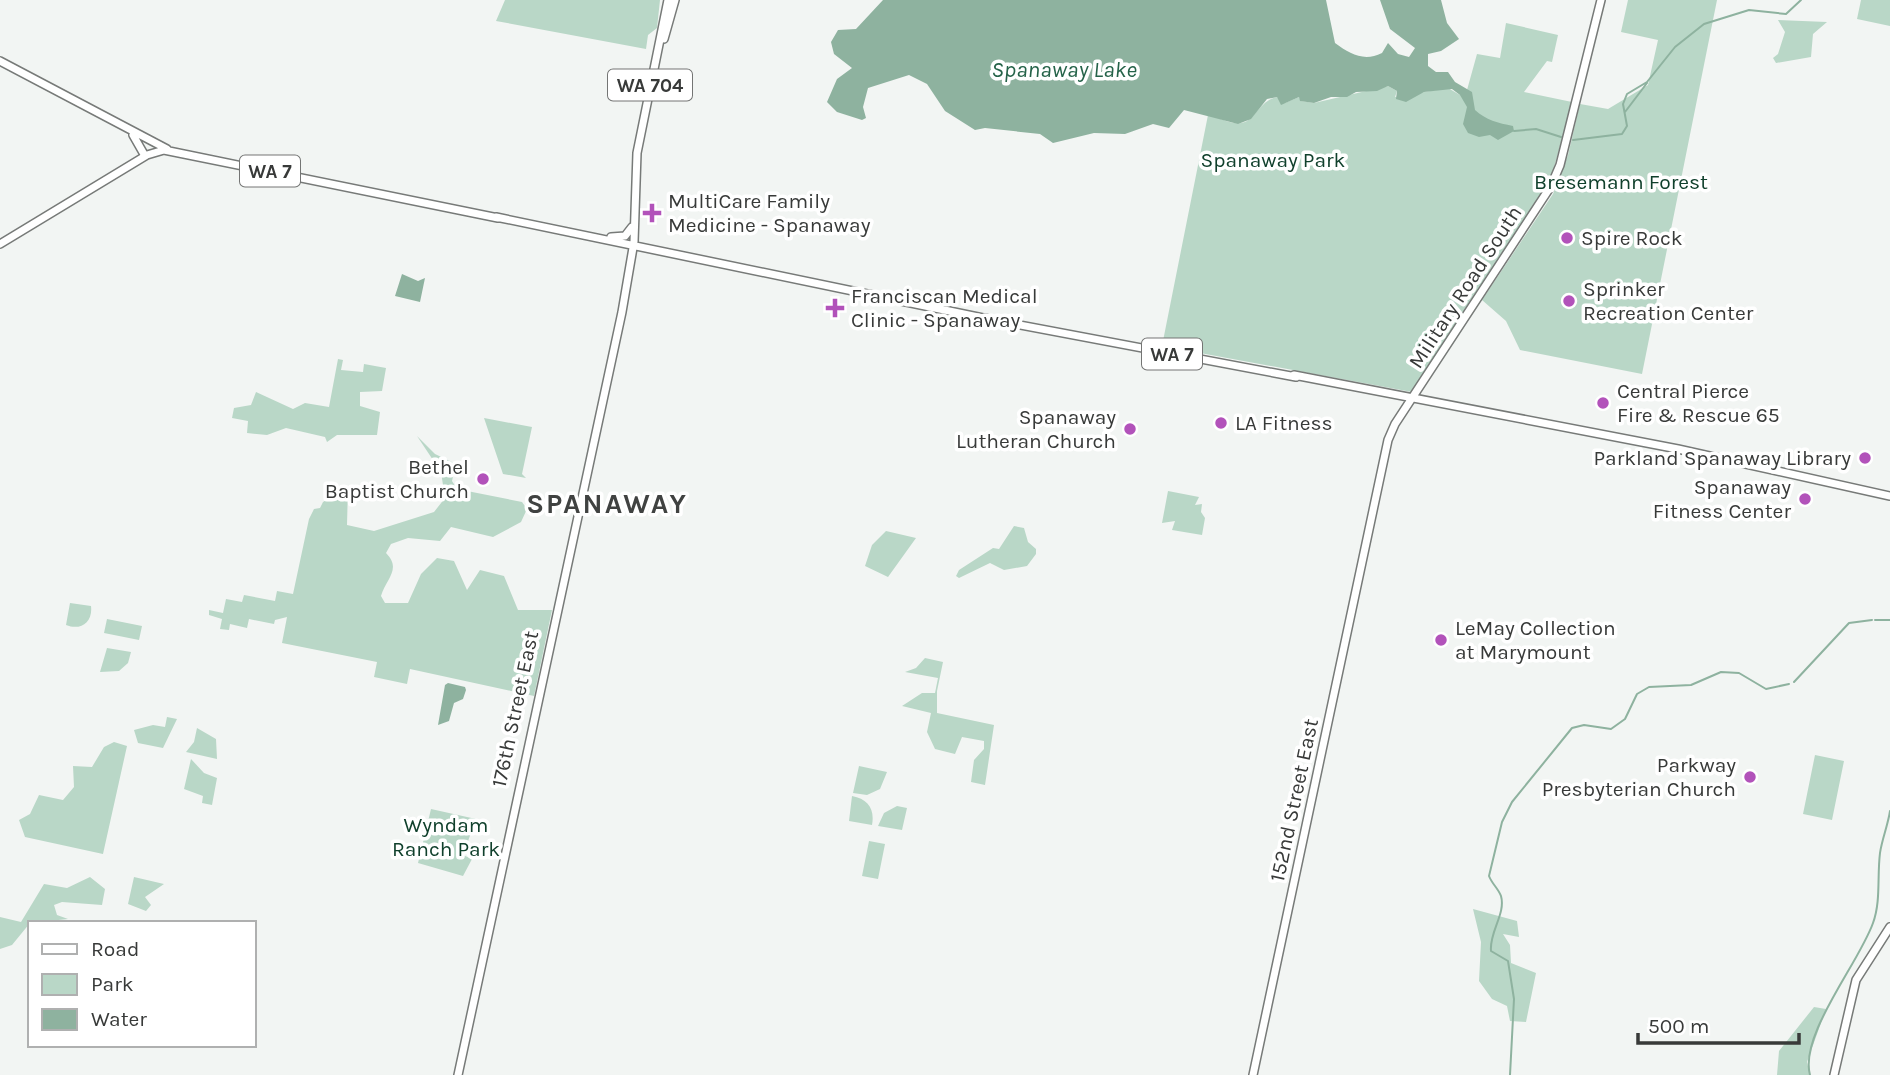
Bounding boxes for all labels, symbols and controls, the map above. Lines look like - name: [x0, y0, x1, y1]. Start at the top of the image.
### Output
- water label: Spanaway Lake: [991, 56, 1137, 83]
- road number: WA 704: [608, 69, 692, 100]
- park label: Spanaway Park: [1201, 148, 1346, 172]
- road number: WA 7: [240, 155, 300, 186]
- park label: Bresemann Forest: [1534, 170, 1708, 194]
- place label: MultiCare Family Medicine - Spanaway: [668, 189, 871, 237]
- street label: Military Road South: [1404, 201, 1526, 373]
- marker: MultiCare Family Medicine - Spanaway: [642, 203, 662, 223]
- place label: Spire Rock: [1581, 226, 1683, 250]
- marker: Spire Rock: [1559, 230, 1575, 246]
- place label: Sprinker Recreation Center: [1583, 277, 1754, 325]
- place label: Franciscan Medical Clinic - Spanaway: [851, 284, 1038, 332]
- marker: Sprinker Recreation Center: [1561, 293, 1577, 309]
- marker: Franciscan Medical Clinic - Spanaway: [825, 298, 845, 318]
- road number: WA 7: [1142, 338, 1202, 370]
- place label: Central Pierce Fire & Rescue 65: [1617, 379, 1780, 427]
- marker: Central Pierce Fire & Rescue 65: [1595, 395, 1611, 411]
- place label: Spanaway Lutheran Church: [956, 405, 1116, 453]
- place label: LA Fitness: [1235, 411, 1333, 435]
- marker: LA Fitness: [1213, 415, 1229, 431]
- marker: Spanaway Lutheran Church: [1122, 421, 1138, 437]
- place label: Parkland Spanaway Library: [1594, 446, 1851, 470]
- marker: Parkland Spanaway Library: [1857, 450, 1873, 466]
- place label: Bethel Baptist Church: [325, 455, 469, 503]
- marker: Bethel Baptist Church: [475, 471, 491, 487]
- place label: Spanaway Fitness Center: [1653, 475, 1791, 523]
- district label: SPANAWAY: [526, 487, 688, 520]
- marker: Spanaway Fitness Center: [1797, 491, 1813, 507]
- place label: LeMay Collection at Marymount: [1455, 616, 1616, 664]
- street label: 176th Street East: [487, 628, 543, 789]
- marker: LeMay Collection at Marymount: [1433, 632, 1449, 648]
- street label: 152nd Street East: [1265, 716, 1323, 884]
- place label: Parkway Presbyterian Church: [1542, 753, 1736, 801]
- marker: Parkway Presbyterian Church: [1742, 769, 1758, 785]
- park label: Wyndam Ranch Park: [392, 813, 500, 861]
- legend: [28, 921, 256, 1047]
- text: Road: [91, 937, 139, 961]
- text: Park: [91, 972, 134, 996]
- scale bar: [1638, 1002, 1799, 1046]
- text: Water: [91, 1007, 147, 1031]
- text: 500 m: [1648, 1014, 1709, 1038]

